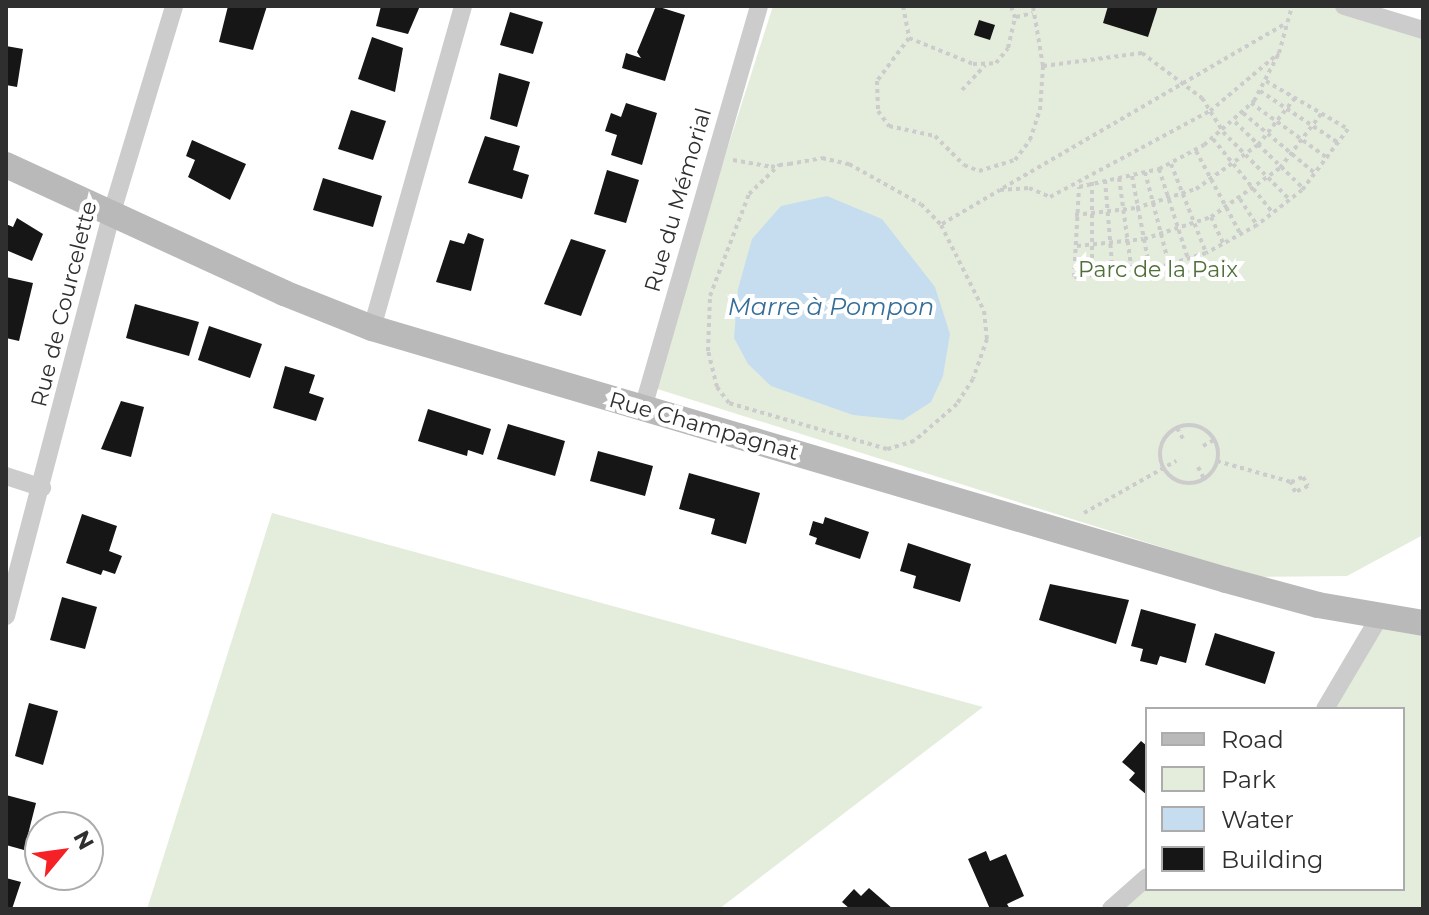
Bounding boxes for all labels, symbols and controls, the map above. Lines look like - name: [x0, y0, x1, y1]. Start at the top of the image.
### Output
- street label: Rue du Mémorial: [639, 105, 717, 295]
- street label: Rue de Courcelette: [26, 198, 102, 410]
- park label: Parc de la Paix: [1078, 257, 1238, 283]
- water label: Marre à Pompon: [728, 293, 934, 321]
- street label: Rue Champagnat: [606, 386, 802, 466]
- legend: [1145, 707, 1405, 891]
- text: Road: [1221, 725, 1284, 754]
- text: Park: [1221, 765, 1276, 794]
- text: Water: [1221, 805, 1294, 834]
- north arrow: [24, 811, 104, 891]
- text: N: [68, 826, 100, 854]
- text: Building: [1221, 845, 1324, 874]

